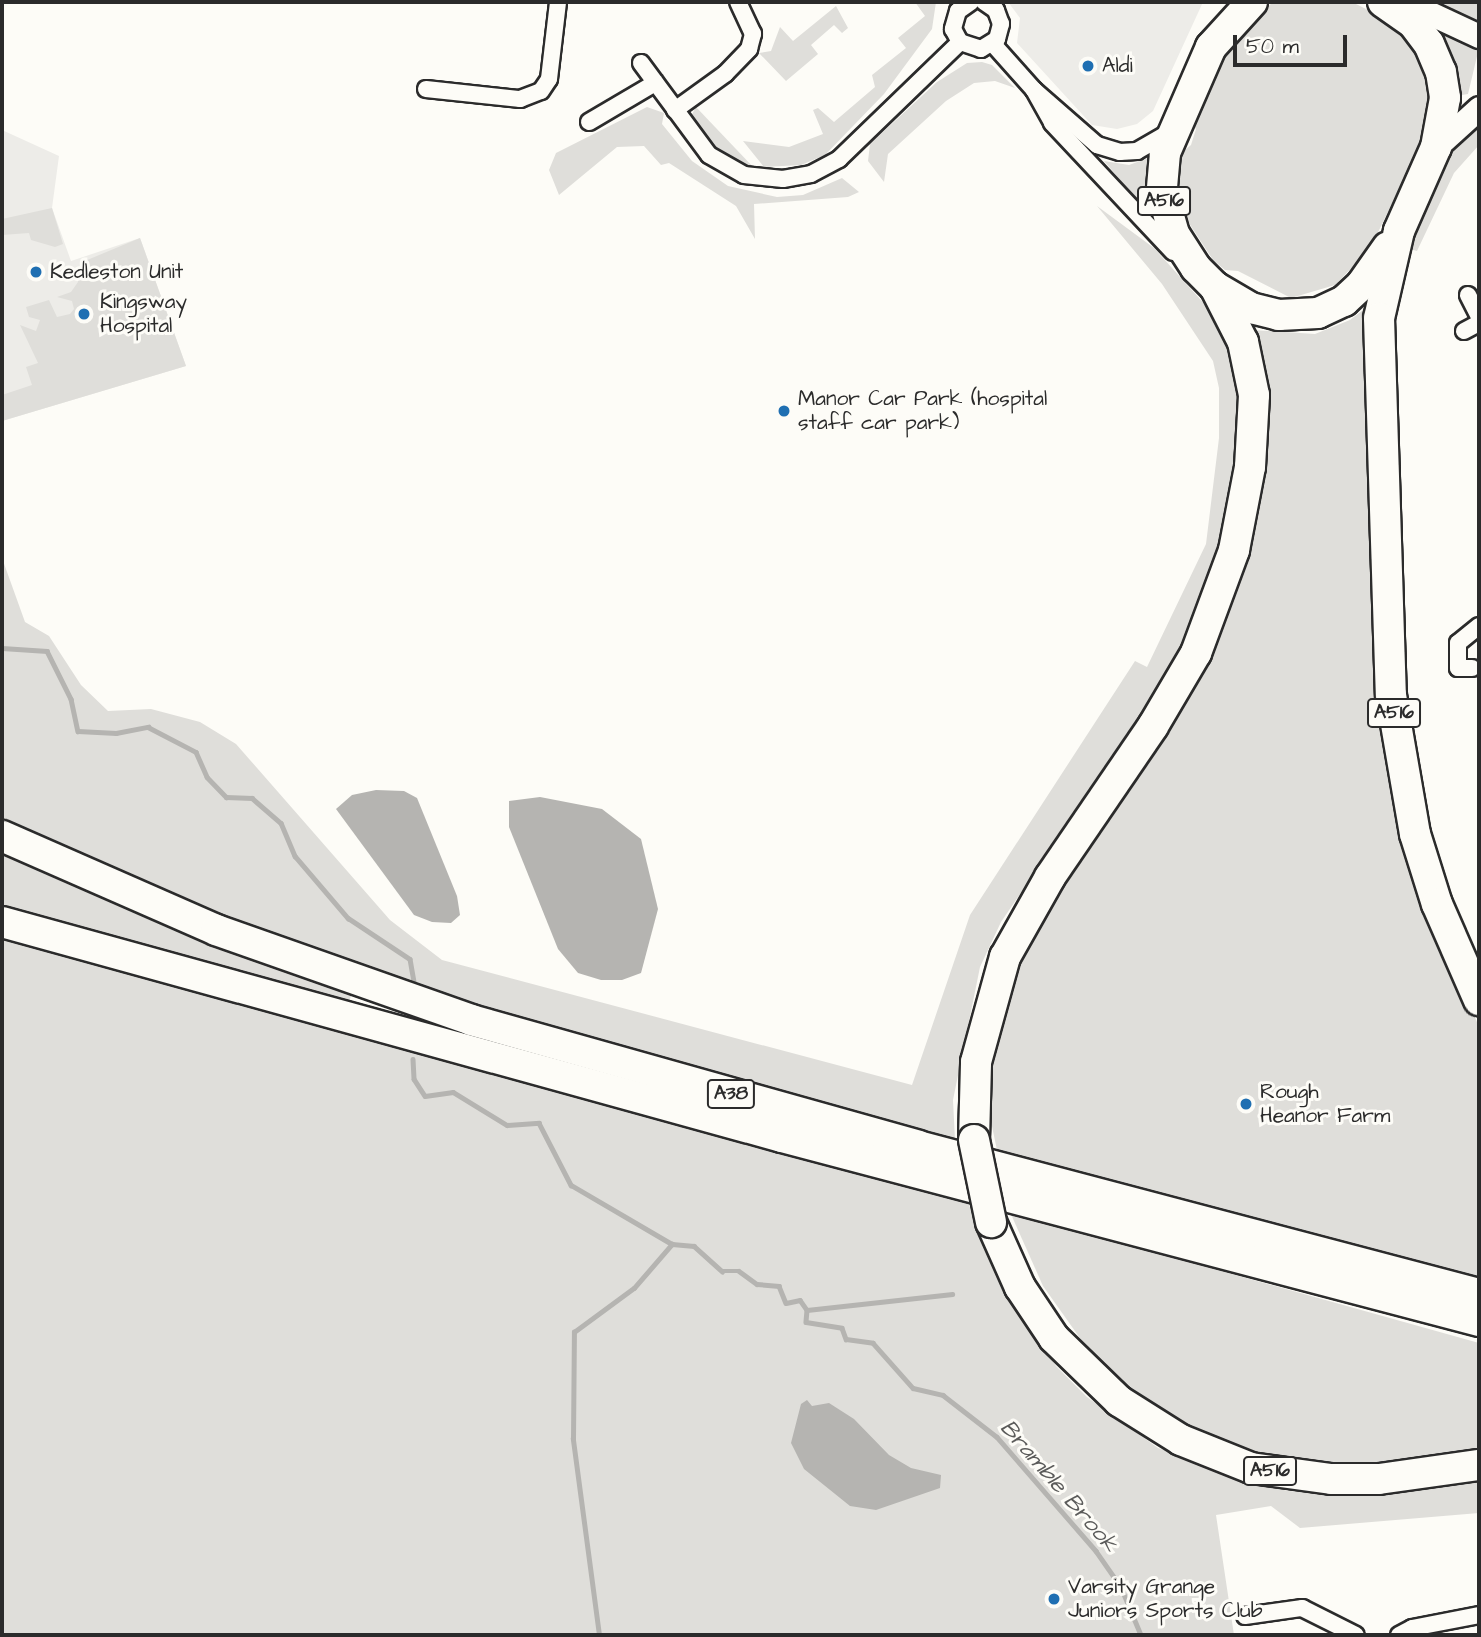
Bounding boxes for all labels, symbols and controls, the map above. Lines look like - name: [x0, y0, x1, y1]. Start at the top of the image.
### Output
- scale bar: [1236, 21, 1350, 65]
- text: 50 m: [1246, 32, 1299, 61]
- place label: Aldi: [1102, 53, 1133, 79]
- marker: Aldi: [1080, 58, 1096, 74]
- road number: A516: [1136, 186, 1192, 216]
- place label: Kedleston Unit: [50, 259, 183, 285]
- marker: Kedleston Unit: [28, 264, 44, 280]
- place label: Kingsway Hospital: [100, 289, 187, 339]
- marker: Kingsway Hospital: [74, 304, 94, 324]
- place label: Manor Car Park (hospital staff car park): [798, 386, 1047, 436]
- marker: Manor Car Park (hospital staff car park): [776, 403, 792, 419]
- road number: A516: [1366, 698, 1422, 728]
- road number: A38: [706, 1078, 756, 1110]
- place label: Rough Heanor Farm: [1260, 1079, 1390, 1129]
- marker: Rough Heanor Farm: [1238, 1096, 1254, 1112]
- water label: Bramble Brook: [994, 1414, 1124, 1558]
- road number: A516: [1242, 1456, 1298, 1486]
- place label: Varsity Grange Juniors Sports Club: [1068, 1574, 1262, 1624]
- marker: Varsity Grange Juniors Sports Club: [1046, 1591, 1062, 1607]

